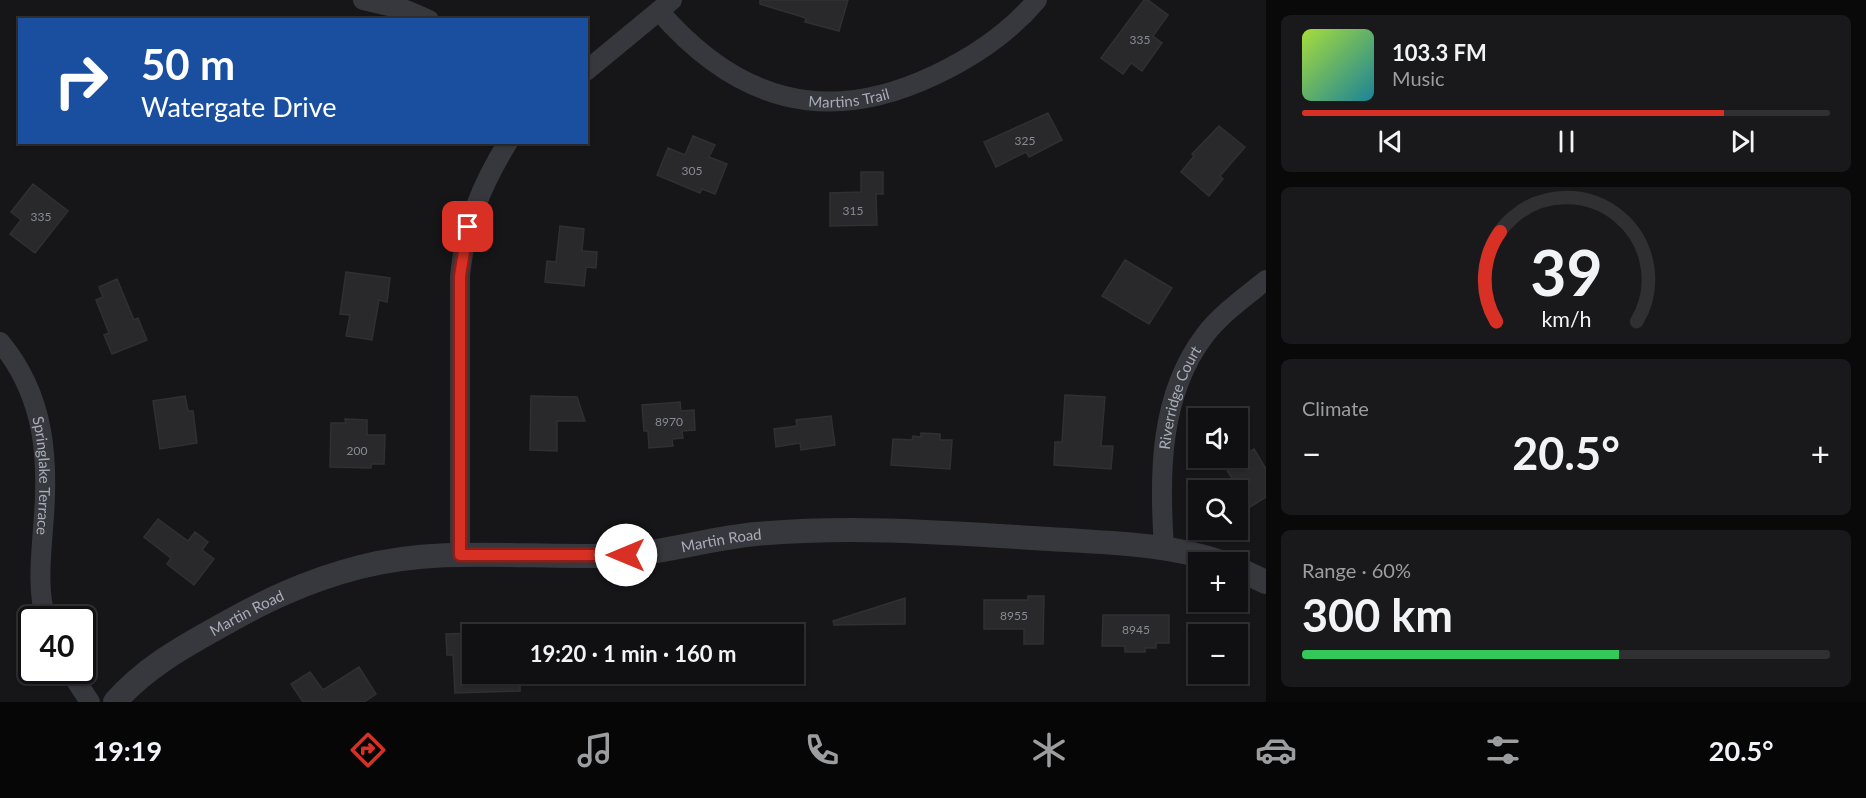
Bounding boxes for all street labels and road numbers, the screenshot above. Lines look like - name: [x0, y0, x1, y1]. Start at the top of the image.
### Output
- street label: Martins Trail: [808, 84, 891, 111]
- street label: Riverridge Court: [1155, 342, 1205, 450]
- street label: Springlake Terrace: [29, 414, 54, 536]
- street label: Martin Road: [679, 525, 762, 555]
- street label: Martin Road: [206, 586, 286, 639]

